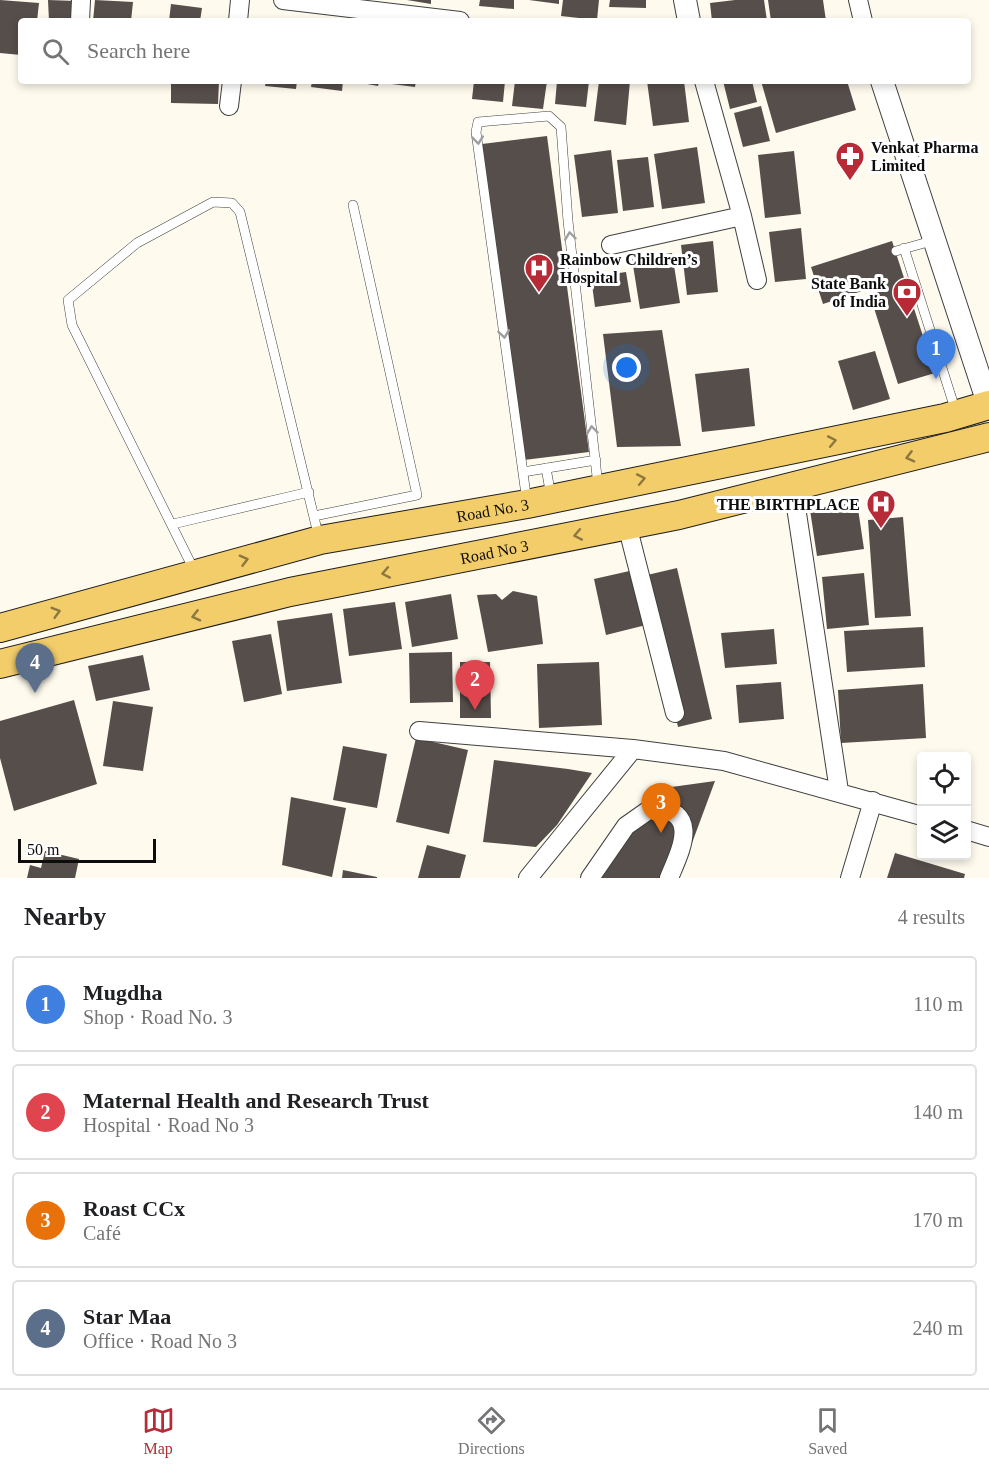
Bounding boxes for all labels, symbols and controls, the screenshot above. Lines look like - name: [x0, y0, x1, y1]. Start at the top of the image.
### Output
- search box: [18, 18, 971, 84]
- icon: search: [39, 35, 72, 68]
- text: Search here: [87, 38, 190, 63]
- one-way arrow: [471, 136, 484, 145]
- place label: Venkat Pharma Limited: [871, 139, 978, 174]
- pharmacy icon: Venkat Pharma Limited: [834, 140, 866, 182]
- one-way arrow: [564, 231, 577, 240]
- place label: Rainbow Children’s Hospital: [560, 251, 697, 287]
- hospital icon: Rainbow Children’s Hospital: [523, 252, 555, 294]
- place label: State Bank of India: [811, 275, 886, 310]
- bank icon: State Bank of India: [891, 276, 923, 318]
- one-way arrow: [497, 329, 509, 338]
- pin: 1: [916, 330, 956, 379]
- your location: [612, 353, 641, 382]
- one-way arrow: [587, 425, 599, 434]
- one-way arrow: [827, 435, 837, 448]
- one-way arrow: [906, 450, 916, 462]
- one-way arrow: [635, 473, 645, 486]
- hospital icon: THE BIRTHPLACE: [865, 488, 897, 530]
- street label: Road No. 3: [455, 496, 530, 525]
- place label: THE BIRTHPLACE: [717, 496, 860, 513]
- one-way arrow: [573, 528, 583, 541]
- street label: Road No 3: [459, 537, 530, 567]
- one-way arrow: [239, 555, 249, 568]
- one-way arrow: [382, 566, 392, 579]
- one-way arrow: [51, 607, 61, 620]
- one-way arrow: [191, 608, 201, 621]
- pin: 4: [15, 644, 54, 693]
- pin: 2: [456, 660, 494, 710]
- map controls: [917, 752, 971, 860]
- button: locate: [917, 752, 971, 806]
- pin: 3: [642, 784, 680, 833]
- button: layers: [917, 806, 971, 860]
- scale bar: [18, 836, 156, 864]
- text: 50 m: [27, 841, 59, 858]
- text: Nearby: [24, 902, 106, 931]
- text: 4 results: [898, 906, 965, 928]
- text: Mugdha: [83, 980, 162, 1005]
- text: 1: [41, 993, 51, 1015]
- text: 110 m: [913, 993, 963, 1015]
- text: Shop · Road No. 3: [83, 1006, 232, 1028]
- text: Maternal Health and Research Trust: [83, 1088, 429, 1113]
- text: 2: [41, 1101, 51, 1123]
- text: 140 m: [912, 1101, 963, 1123]
- text: Hospital · Road No 3: [83, 1114, 254, 1136]
- text: Roast CCx: [83, 1196, 185, 1221]
- text: 3: [41, 1209, 51, 1231]
- text: 170 m: [912, 1209, 963, 1231]
- text: Café: [83, 1222, 121, 1244]
- text: Star Maa: [83, 1304, 171, 1329]
- text: 4: [41, 1317, 51, 1339]
- text: 240 m: [912, 1317, 963, 1339]
- text: Office · Road No 3: [83, 1330, 237, 1352]
- tab: Map: [142, 1404, 175, 1458]
- tab: Directions: [458, 1404, 525, 1458]
- tab: Saved: [808, 1404, 847, 1458]

